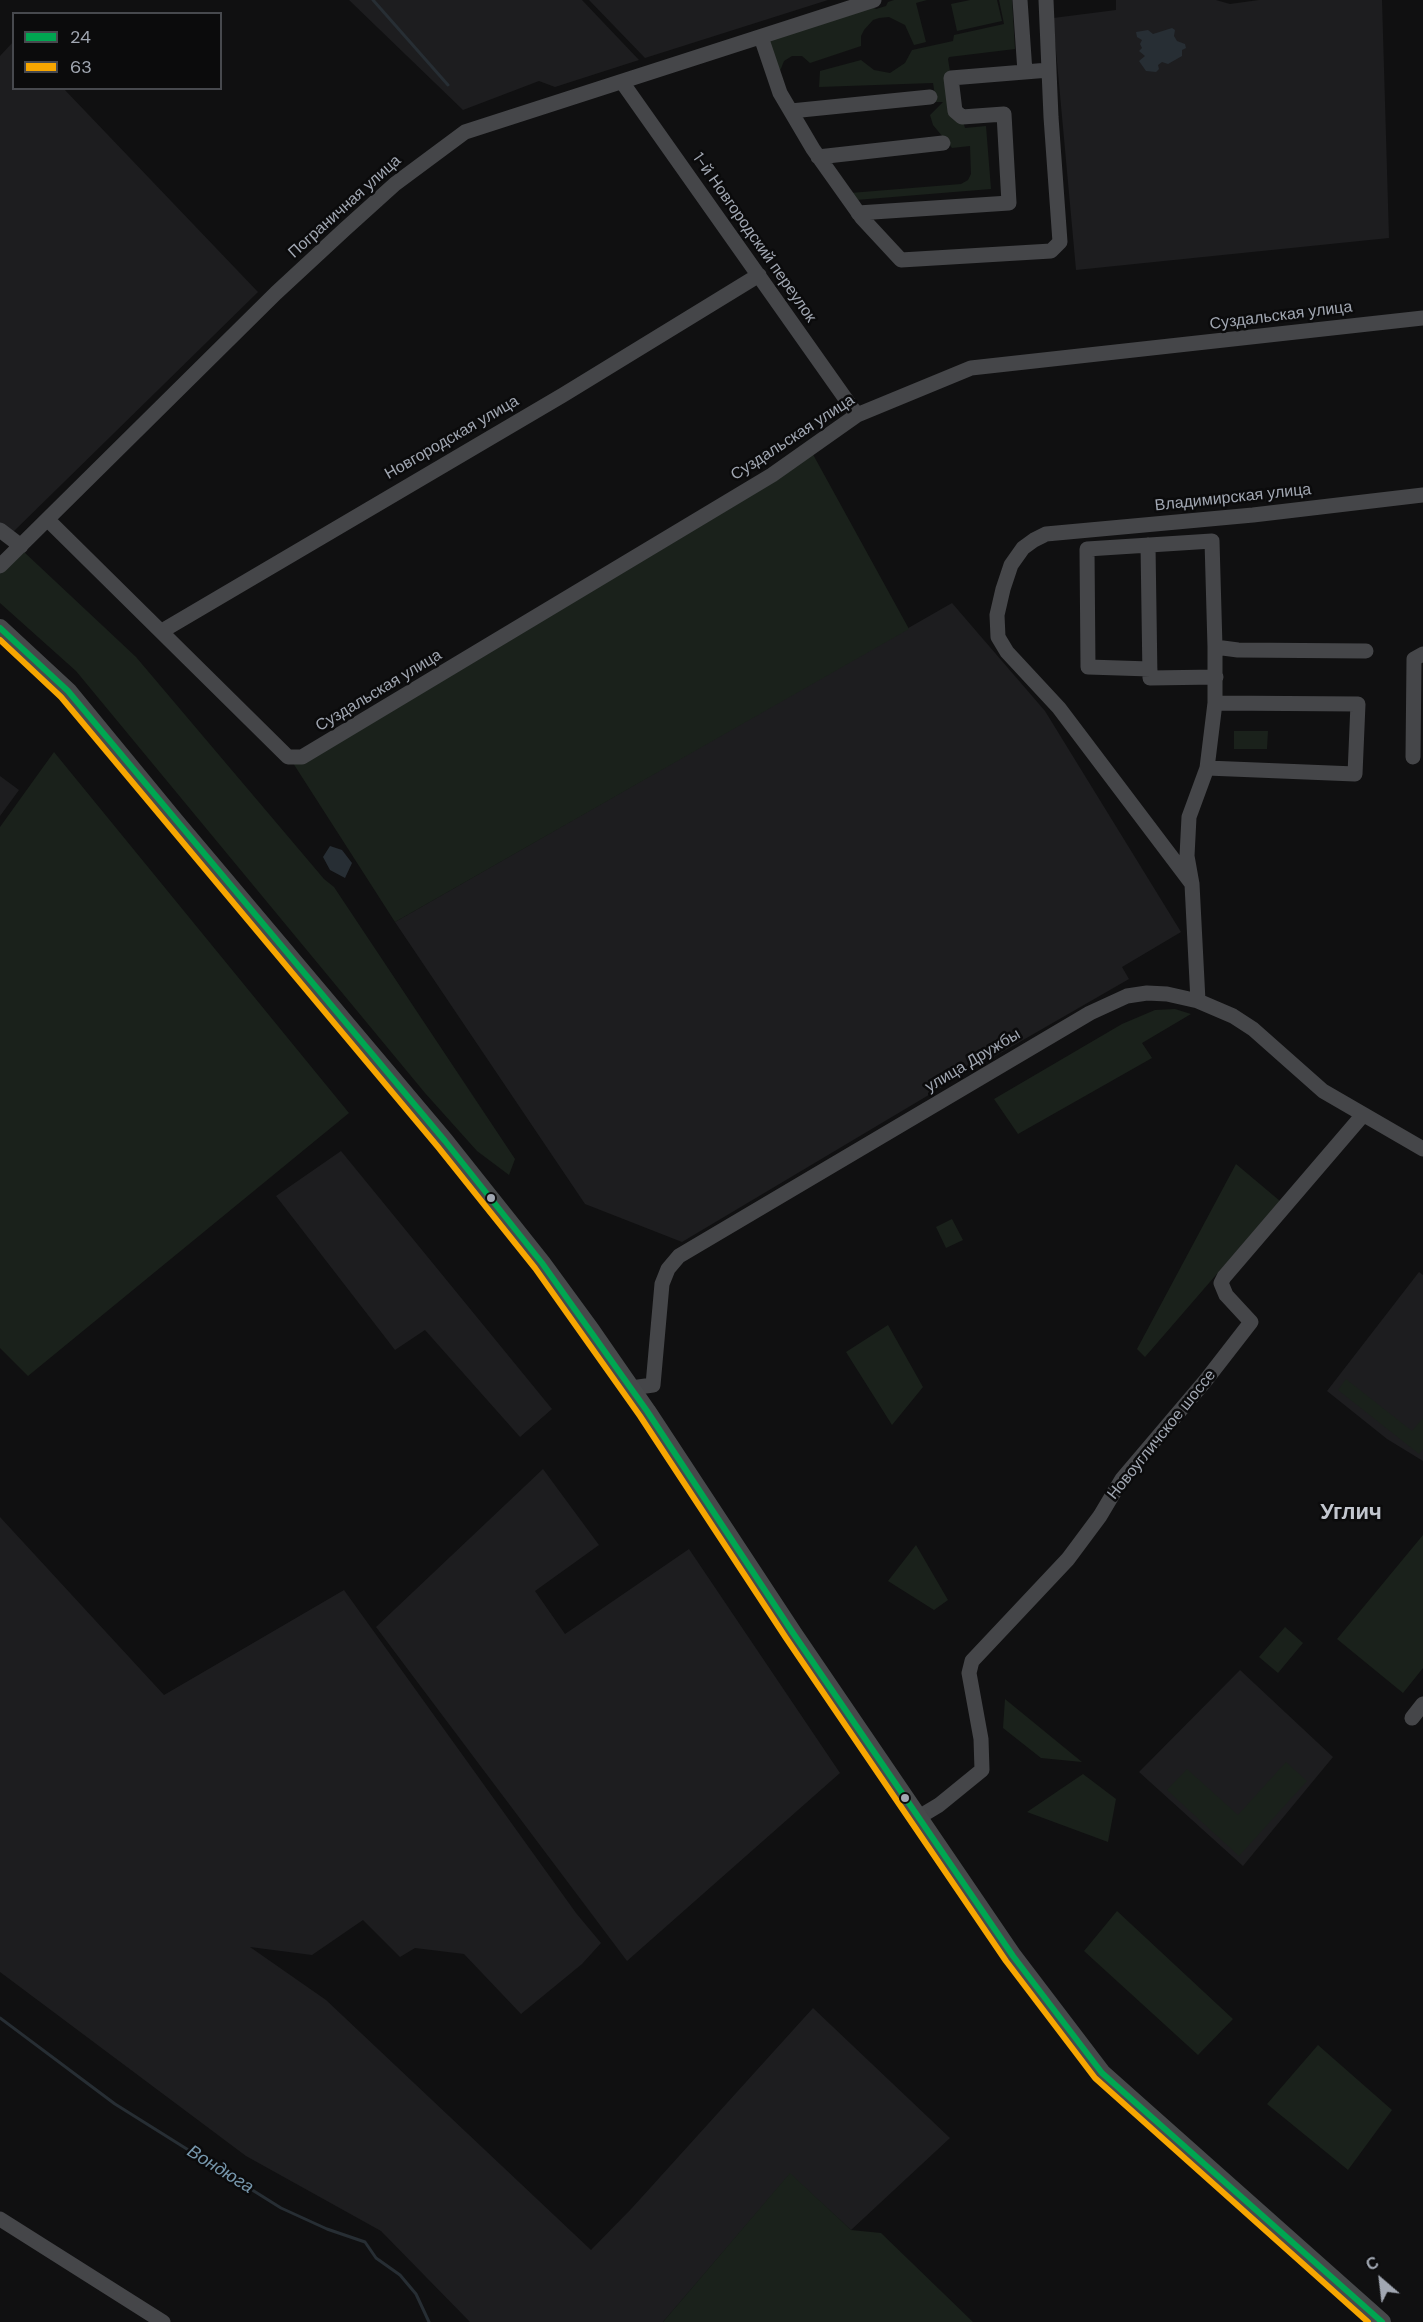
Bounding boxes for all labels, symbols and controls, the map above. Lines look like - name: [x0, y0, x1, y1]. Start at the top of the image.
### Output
- legend: [12, 12, 222, 90]
- text: 24: [70, 25, 91, 49]
- text: 63: [70, 55, 92, 79]
- street label: 1-й Новгородский переулок: [688, 150, 820, 326]
- street label: Пограничная улица: [285, 151, 405, 263]
- street label: Суздальская улица: [1209, 298, 1353, 334]
- street label: Суздальская улица: [728, 391, 858, 485]
- street label: Новгородская улица: [382, 392, 522, 484]
- street label: Владимирская улица: [1154, 480, 1312, 516]
- street label: Суздальская улица: [313, 646, 445, 736]
- street label: улица Дружбы: [922, 1025, 1024, 1097]
- unlabelled marker: [485, 1192, 497, 1204]
- street label: Новоугличское шоссе: [1104, 1366, 1220, 1504]
- district label: Углич: [1320, 1500, 1382, 1526]
- unlabelled marker: [899, 1792, 911, 1804]
- water label: Вондюга: [183, 2141, 257, 2199]
- north arrow: [1351, 2250, 1411, 2310]
- text: С: [1362, 2252, 1382, 2276]

